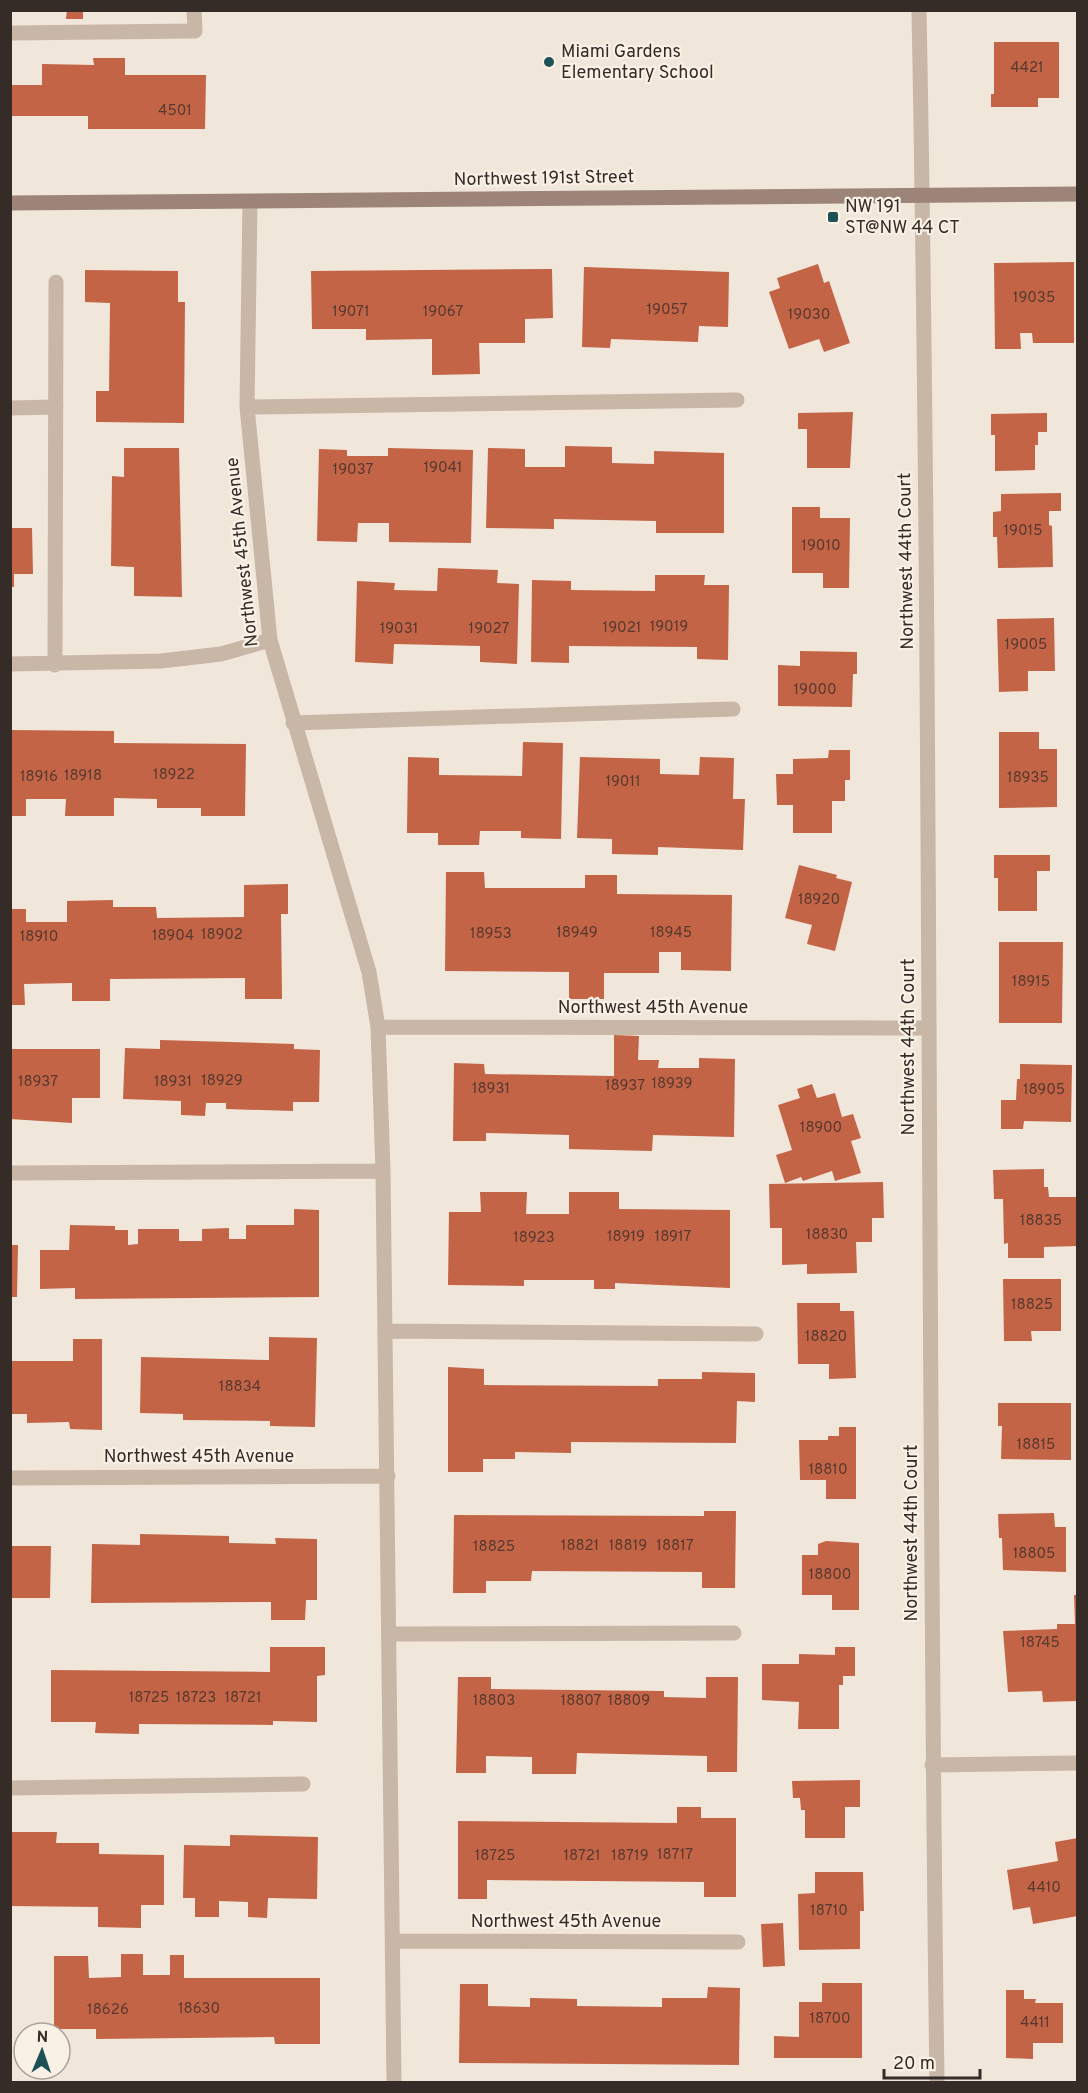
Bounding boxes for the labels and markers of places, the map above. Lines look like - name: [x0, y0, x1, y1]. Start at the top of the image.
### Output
- place label: Miami Gardens Elementary School: [561, 41, 714, 85]
- marker: Miami Gardens Elementary School: [542, 55, 556, 69]
- place label: NW 191 ST@NW 44 CT: [845, 196, 960, 240]
- marker: NW 191 ST@NW 44 CT: [826, 210, 840, 224]

